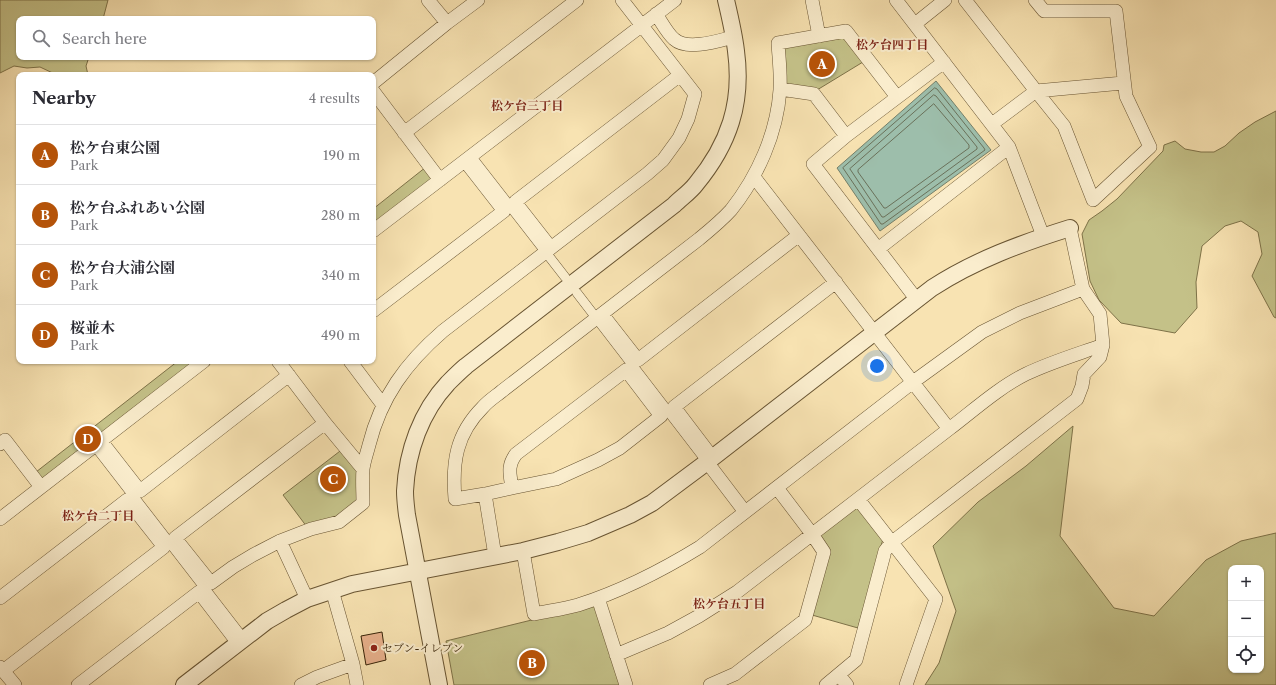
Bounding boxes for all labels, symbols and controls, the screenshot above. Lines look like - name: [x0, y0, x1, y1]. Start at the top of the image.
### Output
- search box: [16, 16, 376, 60]
- icon: search: [30, 27, 52, 49]
- text: Search here: [62, 29, 147, 48]
- district label: 松ケ台四丁目: [856, 37, 928, 52]
- pin: A: [809, 49, 835, 79]
- text: Nearby: [32, 88, 96, 108]
- text: 4 results: [309, 90, 360, 106]
- district label: 松ケ台三丁目: [491, 98, 563, 113]
- text: 松ケ台東公園: [70, 138, 160, 157]
- text: A: [40, 147, 50, 163]
- text: 190 m: [323, 147, 360, 163]
- text: Park: [70, 157, 98, 173]
- text: 松ケ台ふれあい公園: [70, 198, 205, 217]
- text: B: [40, 207, 50, 223]
- text: 280 m: [321, 207, 360, 223]
- text: Park: [70, 217, 98, 233]
- text: 松ケ台大浦公園: [70, 258, 175, 277]
- text: C: [40, 267, 50, 283]
- text: 340 m: [322, 267, 360, 283]
- text: Park: [70, 277, 98, 293]
- text: 桜並木: [70, 318, 115, 337]
- text: D: [39, 327, 51, 343]
- text: 490 m: [321, 327, 360, 343]
- text: Park: [70, 337, 98, 353]
- your location: [867, 356, 887, 376]
- pin: D: [75, 424, 101, 454]
- pin: C: [320, 464, 346, 494]
- district label: 松ケ台二丁目: [62, 508, 134, 523]
- map controls: [1228, 565, 1264, 673]
- button: +: [1228, 565, 1264, 601]
- district label: 松ケ台五丁目: [693, 596, 765, 611]
- button: −: [1228, 601, 1264, 637]
- button: locate: [1228, 637, 1264, 673]
- place label: セブン-イレブン: [382, 641, 463, 655]
- marker: セブン-イレブン: [369, 643, 379, 653]
- pin: B: [519, 648, 545, 678]

